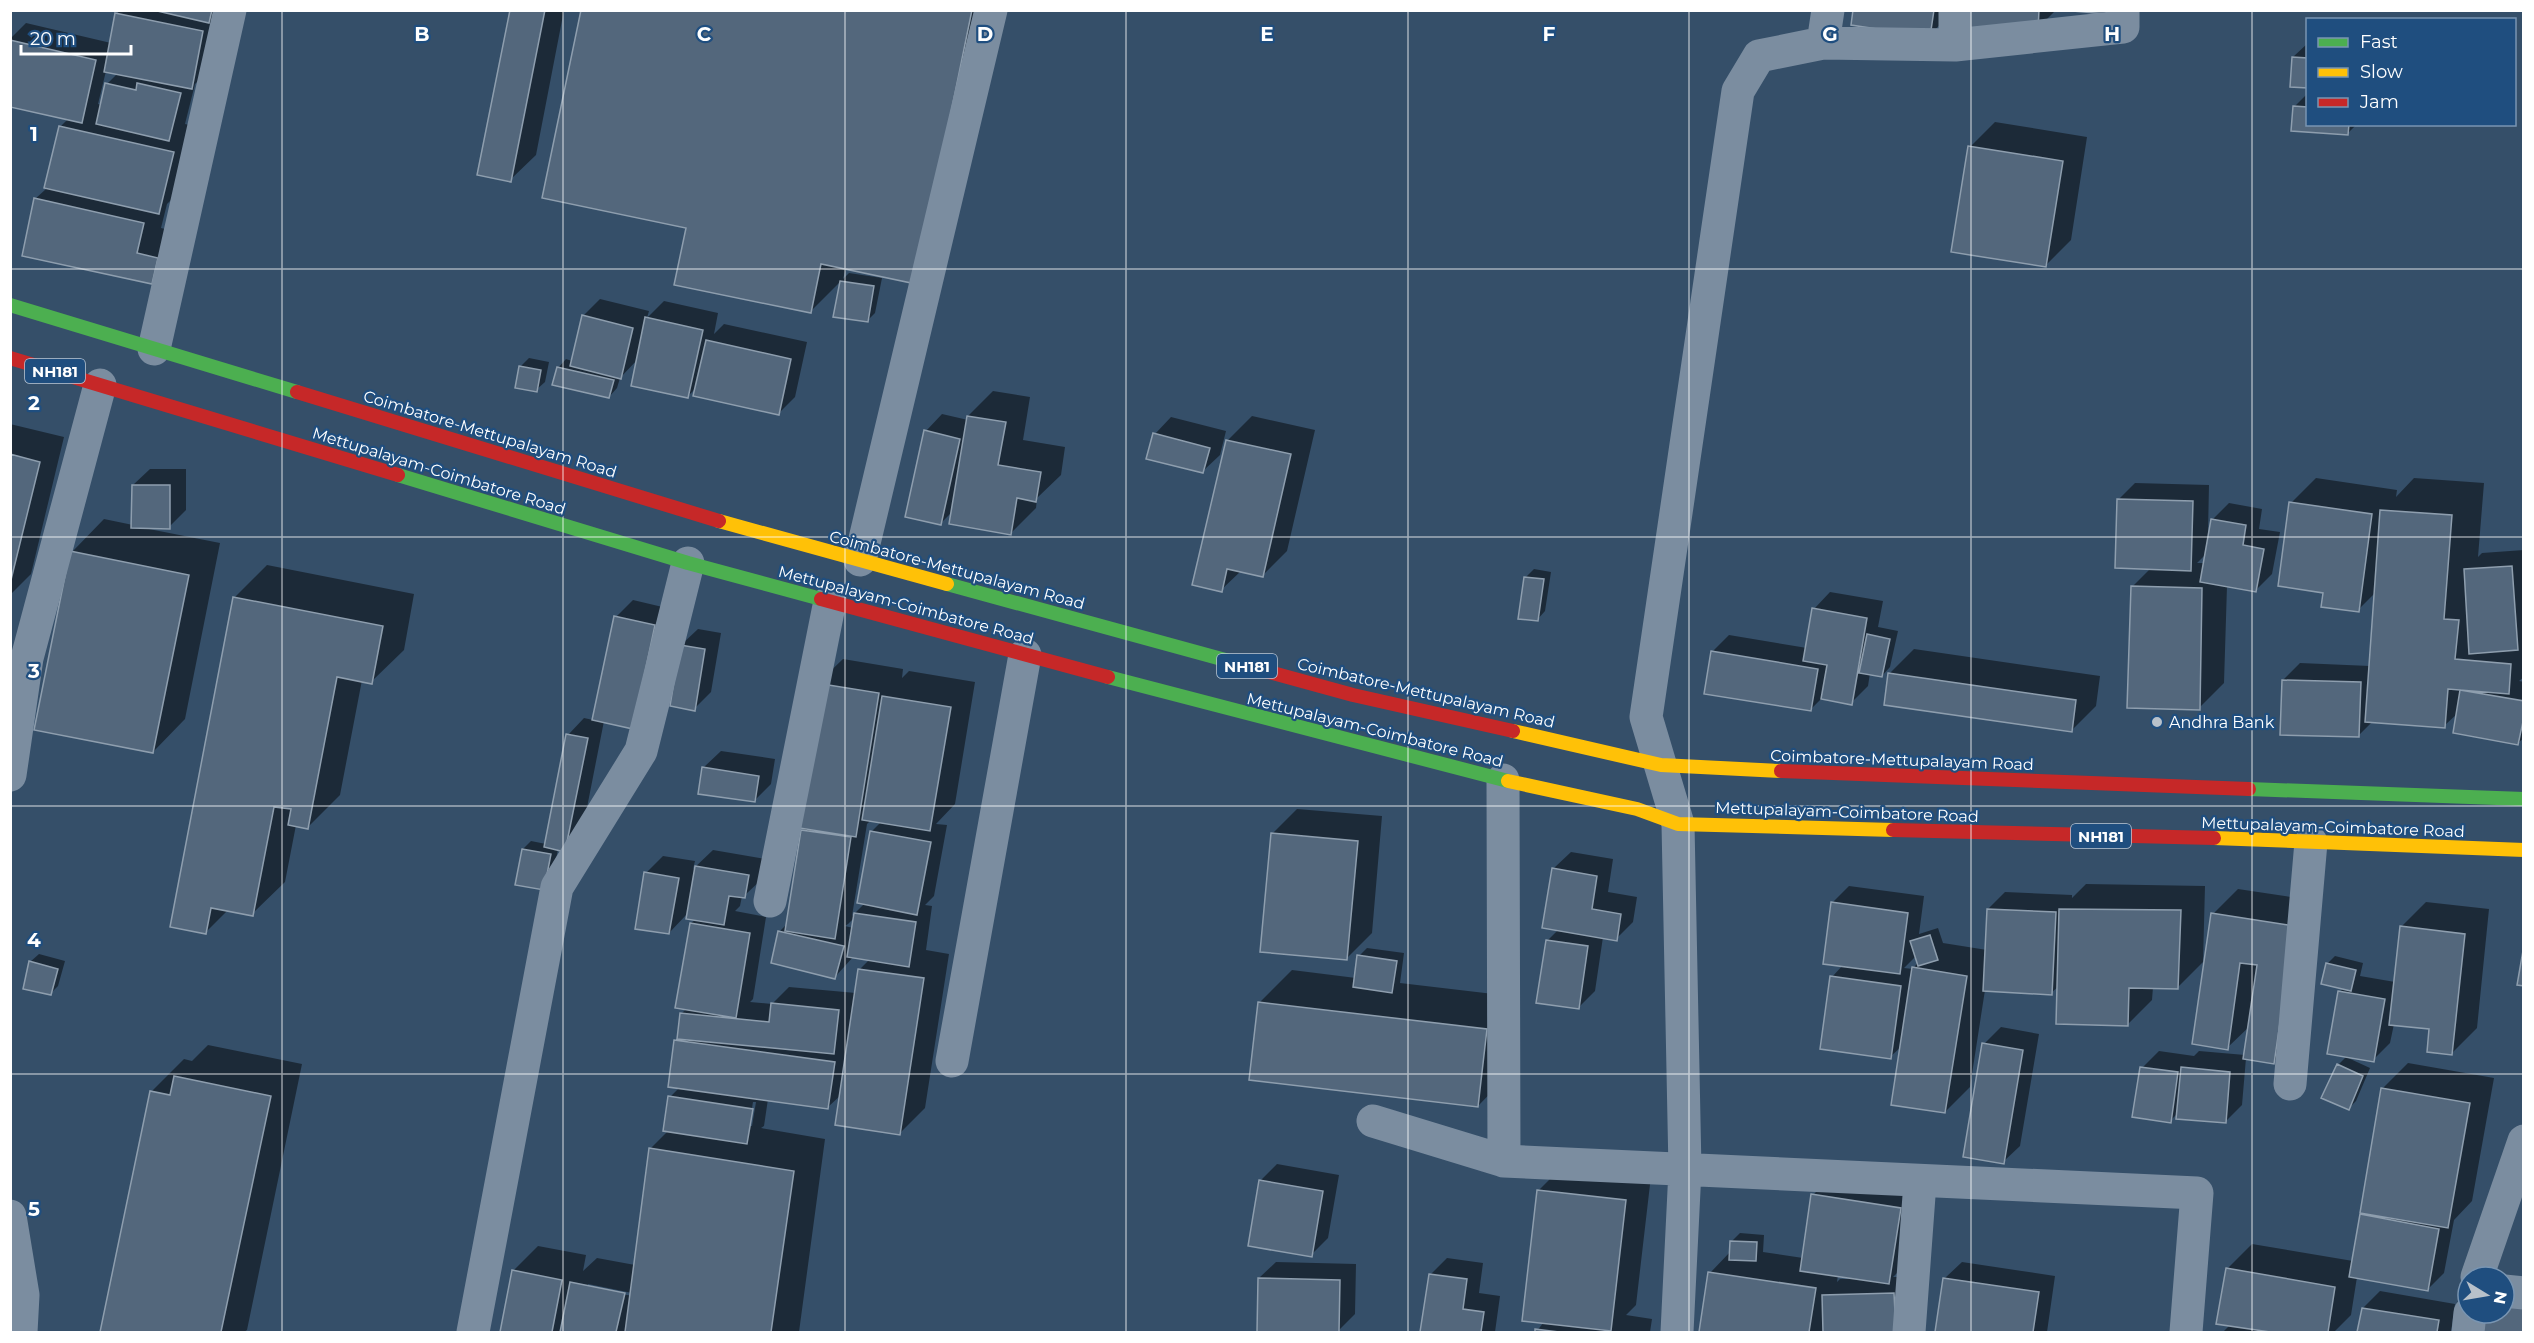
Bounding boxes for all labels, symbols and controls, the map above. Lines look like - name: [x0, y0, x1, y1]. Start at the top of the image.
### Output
- scale bar: [21, 18, 130, 56]
- legend: [2306, 18, 2516, 126]
- text: B: [414, 22, 430, 46]
- text: C: [697, 22, 712, 46]
- text: D: [977, 22, 993, 46]
- text: E: [1260, 22, 1274, 46]
- text: F: [1543, 22, 1556, 46]
- text: G: [1822, 22, 1838, 46]
- text: H: [2104, 22, 2120, 46]
- text: 20 m: [30, 28, 76, 50]
- text: Fast: [2360, 31, 2398, 53]
- text: Slow: [2360, 61, 2403, 83]
- text: Jam: [2359, 91, 2399, 113]
- text: 1: [30, 122, 38, 146]
- road number: NH181: [25, 359, 85, 383]
- street label: Coimbatore-Mettupalayam Road: [361, 386, 619, 482]
- text: 2: [28, 391, 40, 415]
- street label: Mettupalayam-Coimbatore Road: [310, 423, 568, 519]
- street label: Coimbatore-Mettupalayam Road: [827, 527, 1087, 613]
- street label: Mettupalayam-Coimbatore Road: [776, 562, 1036, 648]
- road number: NH181: [1217, 654, 1277, 678]
- street label: Coimbatore-Mettupalayam Road: [1295, 654, 1557, 732]
- text: 3: [27, 659, 40, 683]
- street label: Mettupalayam-Coimbatore Road: [1245, 689, 1505, 771]
- place label: Andhra Bank: [2169, 713, 2275, 732]
- marker: Andhra Bank: [2150, 715, 2164, 729]
- street label: Coimbatore-Mettupalayam Road: [1770, 746, 2034, 774]
- street label: Mettupalayam-Coimbatore Road: [1715, 798, 1979, 826]
- street label: Mettupalayam-Coimbatore Road: [2201, 813, 2465, 841]
- road number: NH181: [2071, 824, 2131, 848]
- text: 4: [27, 928, 41, 952]
- text: 5: [28, 1197, 40, 1221]
- north arrow: [2456, 1265, 2516, 1325]
- text: N: [2490, 1290, 2511, 1306]

